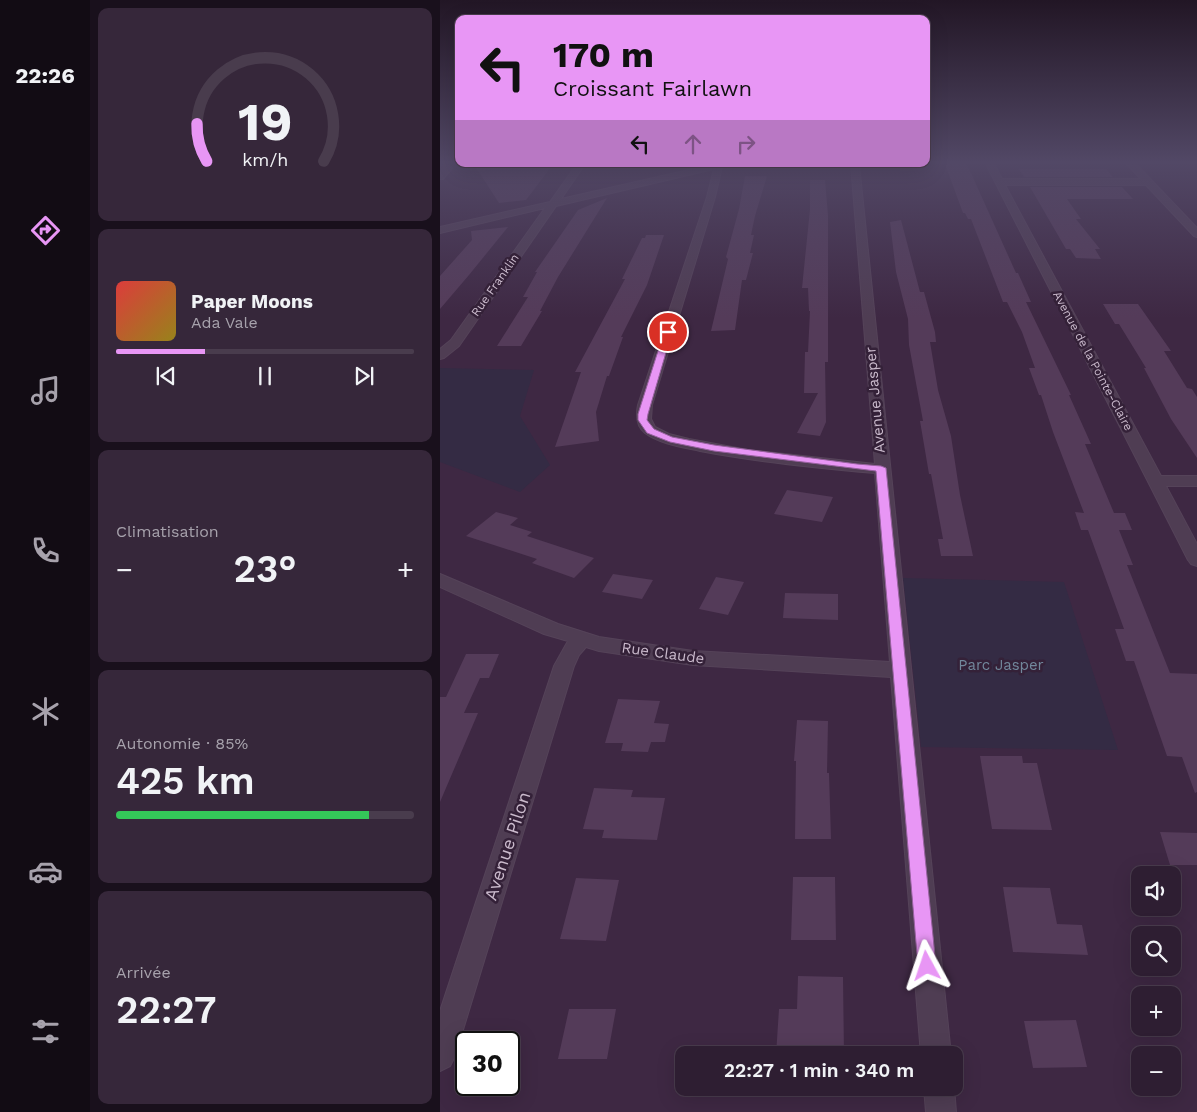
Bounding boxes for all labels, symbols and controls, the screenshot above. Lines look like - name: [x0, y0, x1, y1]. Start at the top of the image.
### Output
- text: 170 m: [553, 34, 654, 76]
- icon: left: [470, 35, 535, 100]
- text: 22:26: [15, 63, 75, 88]
- text: Croissant Fairlawn: [553, 76, 752, 101]
- text: 19: [238, 92, 292, 153]
- icon: left: [626, 130, 654, 158]
- icon: ahead: [679, 130, 707, 158]
- icon: right: [732, 130, 760, 158]
- text: km/h: [242, 149, 288, 170]
- icon: directions: [28, 213, 63, 248]
- street label: Rue Franklin: [468, 251, 522, 319]
- street label: Avenue de la Pointe-Claire: [1050, 289, 1136, 433]
- text: Paper Moons: [191, 290, 313, 313]
- pin: [647, 311, 689, 353]
- text: Ada Vale: [191, 313, 258, 332]
- icon: arrive: [654, 318, 682, 346]
- street label: Avenue Jasper: [861, 346, 889, 454]
- icon: previous: [152, 362, 180, 390]
- icon: pause: [251, 362, 279, 390]
- icon: next: [350, 362, 378, 390]
- icon: music: [28, 373, 63, 408]
- text: Climatisation: [116, 522, 219, 541]
- icon: phone: [28, 533, 63, 568]
- text: 23°: [233, 547, 297, 591]
- text: −: [116, 553, 133, 586]
- text: +: [397, 553, 414, 586]
- street label: Rue Claude: [620, 638, 706, 668]
- park label: Parc Jasper: [958, 656, 1044, 674]
- icon: climate: [28, 694, 63, 729]
- text: Autonomie · 85%: [116, 734, 248, 753]
- text: 425 km: [116, 759, 255, 803]
- street label: Avenue Pilon: [480, 789, 534, 903]
- icon: car: [28, 854, 63, 889]
- map controls: [1131, 866, 1181, 1096]
- button: sound: [1131, 866, 1181, 916]
- button: search: [1131, 926, 1181, 976]
- position arrow: [900, 939, 952, 991]
- text: Arrivée: [116, 963, 171, 982]
- button: +: [1131, 986, 1181, 1036]
- text: 22:27: [116, 988, 217, 1032]
- icon: filters: [28, 1014, 63, 1049]
- speed limit sign: 30: [455, 1031, 520, 1096]
- button: −: [1131, 1046, 1181, 1096]
- text: 22:27 · 1 min · 340 m: [724, 1059, 914, 1082]

